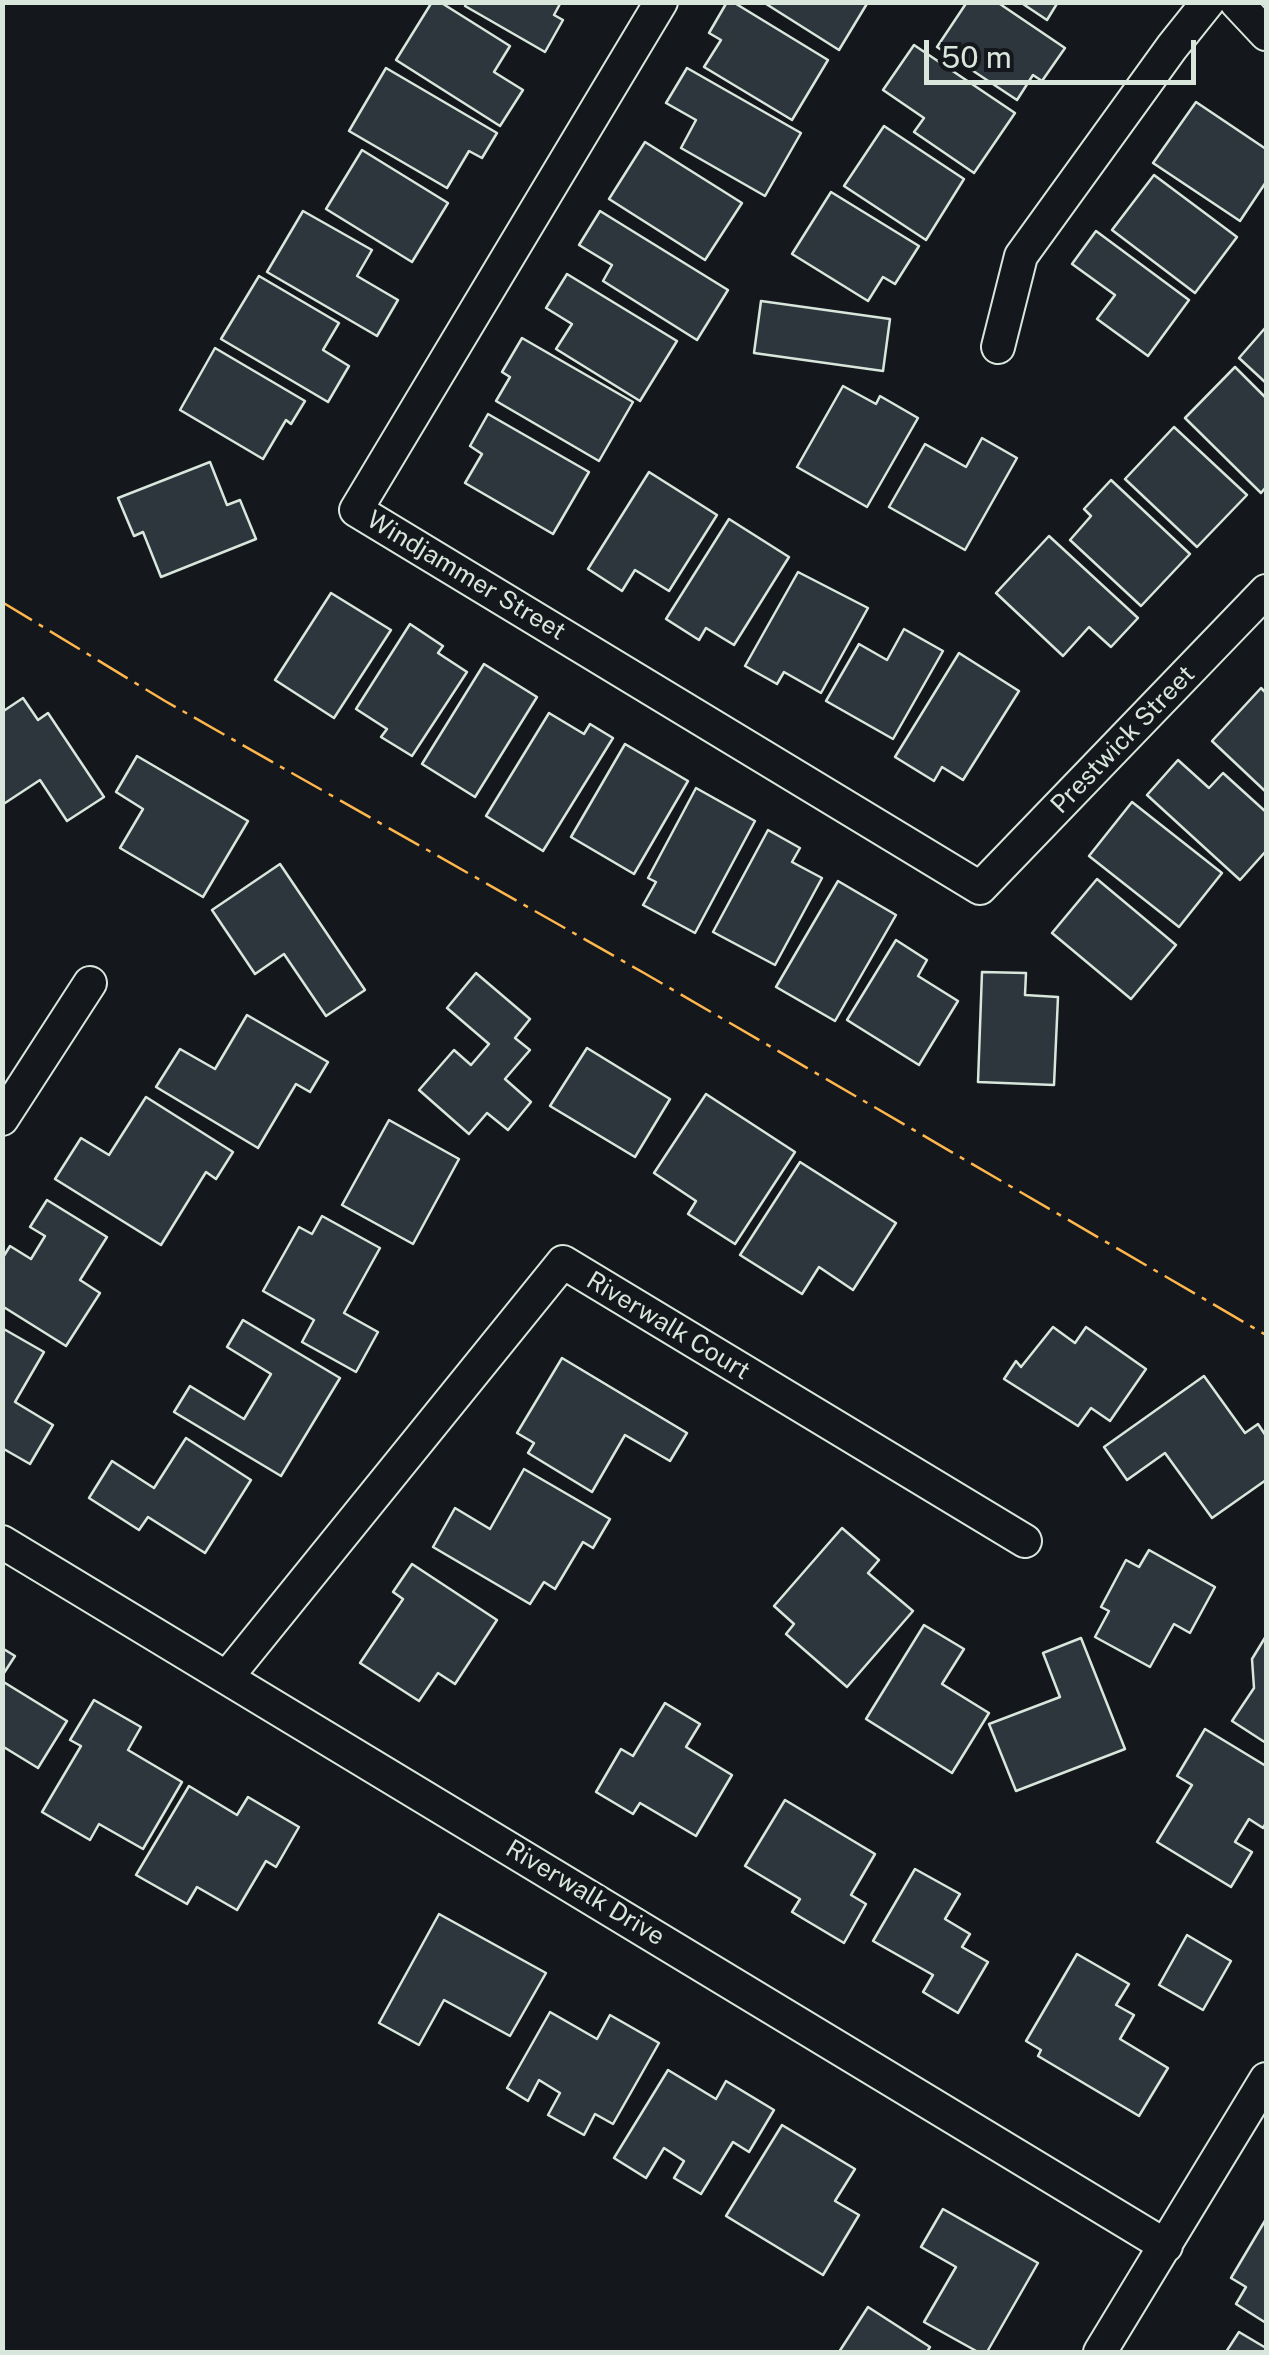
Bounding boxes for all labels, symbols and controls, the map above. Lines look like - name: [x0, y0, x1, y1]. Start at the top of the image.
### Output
- scale bar: [929, 20, 1202, 82]
- text: 50 m: [941, 39, 1012, 75]
- street label: Windjammer Street: [361, 505, 571, 647]
- street label: Prestwick Street: [1045, 660, 1201, 820]
- street label: Riverwalk Court: [581, 1265, 755, 1387]
- street label: Riverwalk Drive: [500, 1834, 670, 1952]

